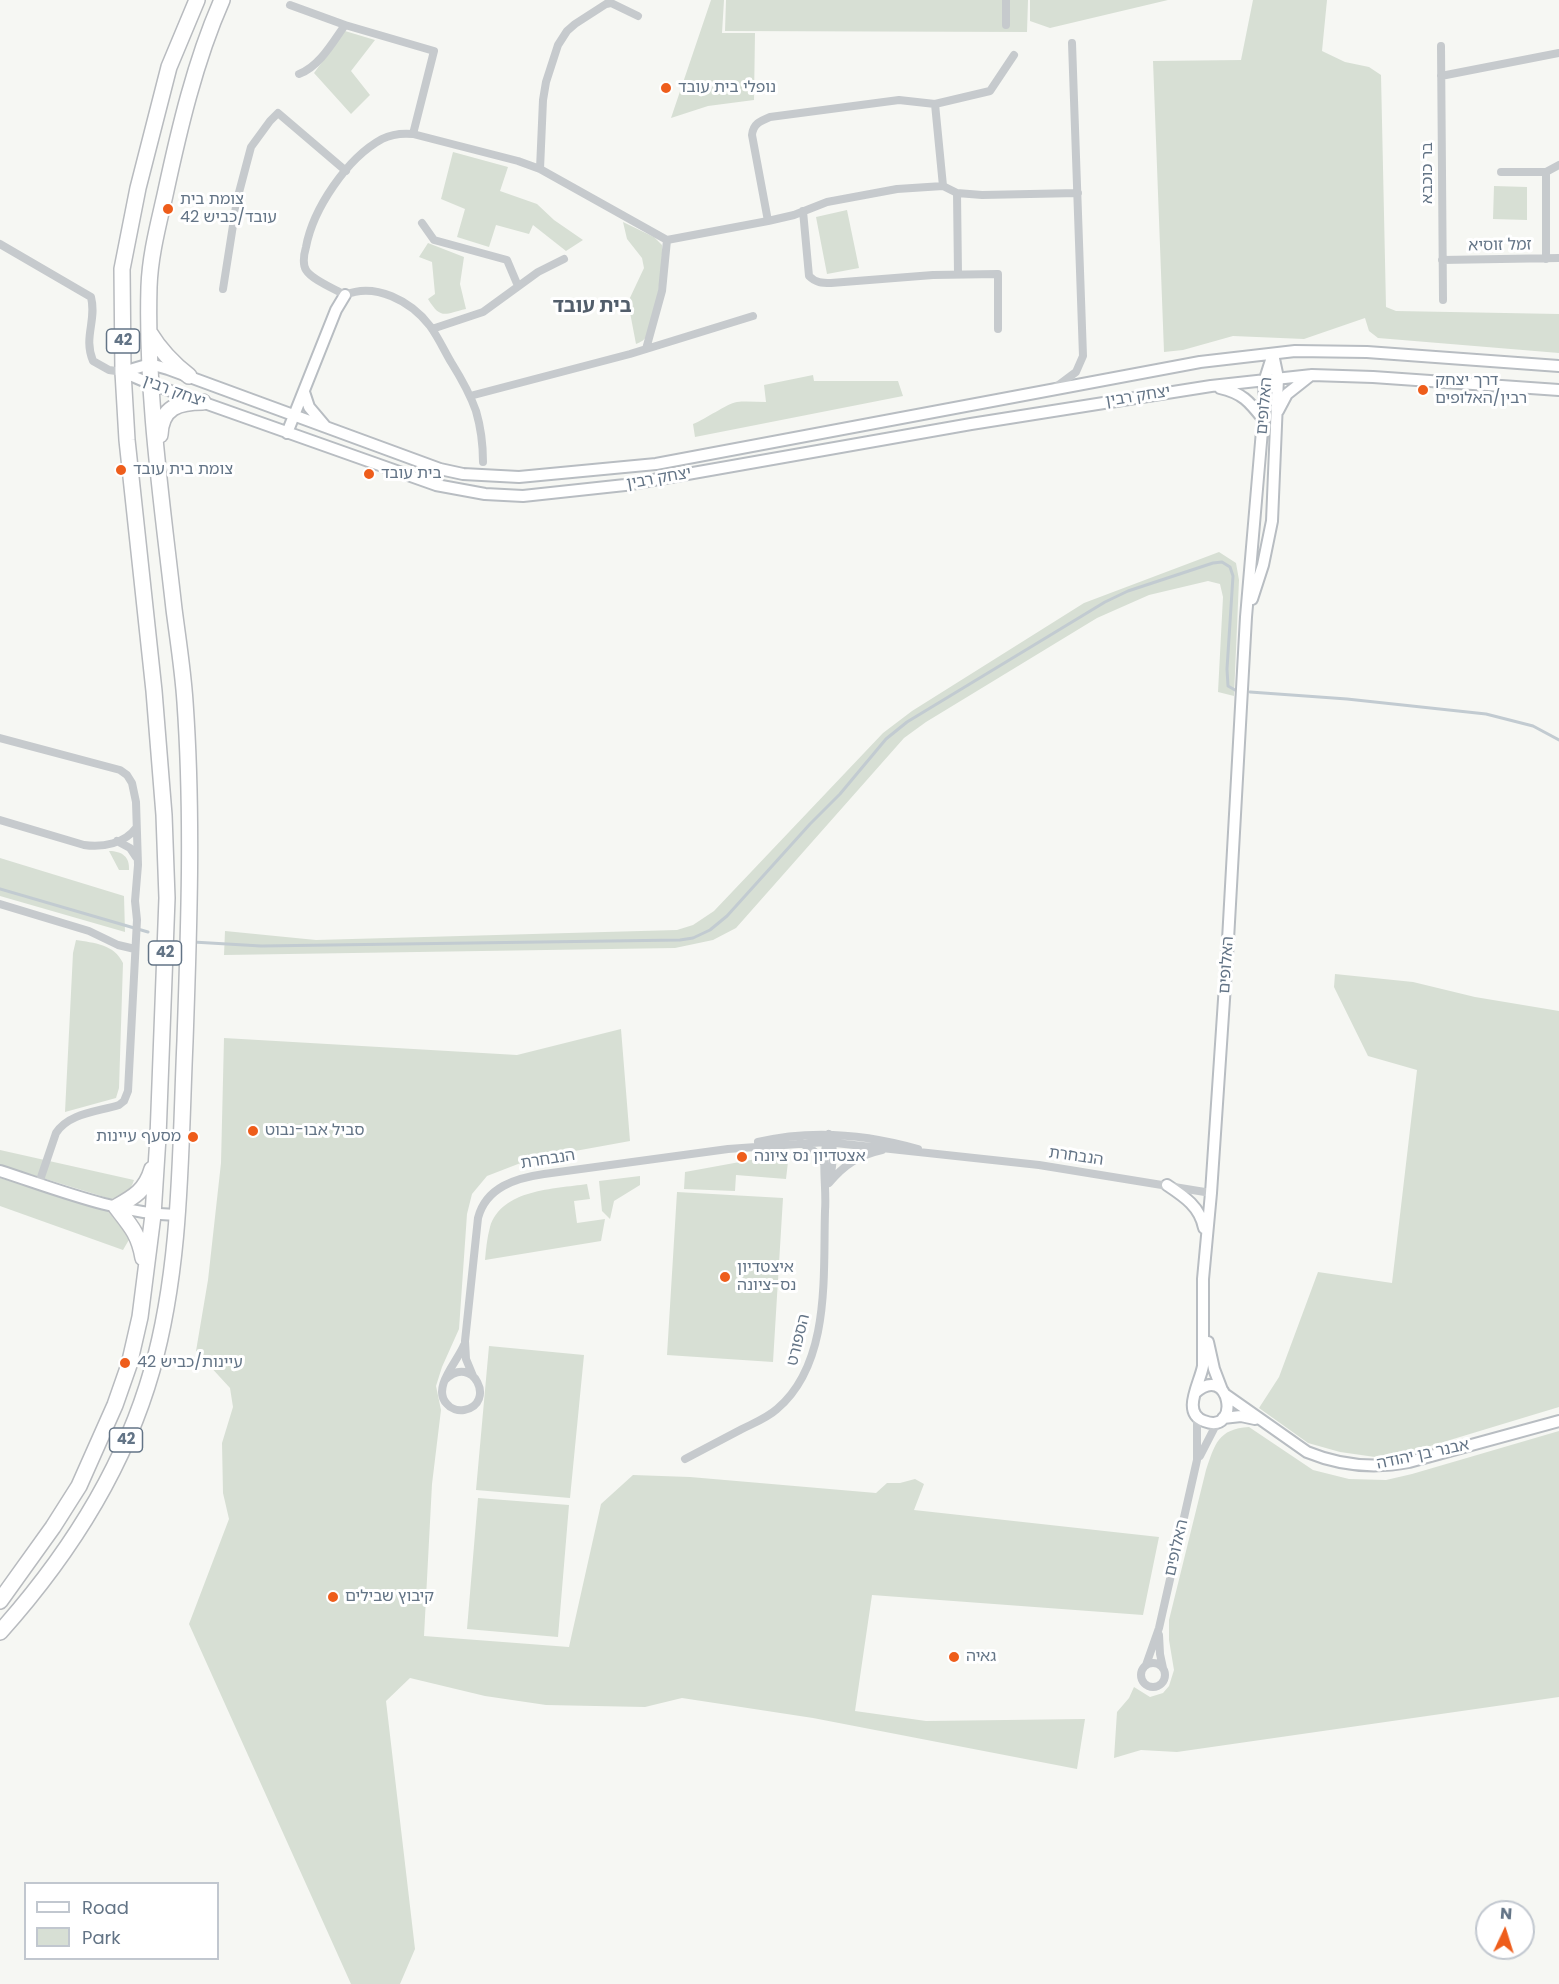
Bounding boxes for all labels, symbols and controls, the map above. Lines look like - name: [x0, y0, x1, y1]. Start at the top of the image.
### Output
- place label: נופלי בית עובד: [678, 78, 776, 98]
- marker: נופלי בית עובד: [659, 81, 673, 95]
- street label: בר כוכבא: [1418, 142, 1438, 204]
- place label: צומת בית עובד/כביש 42: [180, 190, 277, 228]
- marker: צומת בית עובד/כביש 42: [161, 202, 175, 216]
- street label: זמל זוסיא: [1468, 236, 1532, 256]
- district label: בית עובד: [552, 295, 632, 319]
- road number: 42: [106, 329, 140, 353]
- place label: דרך יצחק רבין/האלופים: [1435, 371, 1527, 409]
- street label: יצחק רבין: [140, 372, 208, 412]
- street label: האלופים: [1253, 376, 1277, 436]
- street label: יצחק רבין: [1104, 382, 1172, 412]
- marker: דרך יצחק רבין/האלופים: [1416, 383, 1430, 397]
- place label: צומת בית עובד: [133, 460, 233, 480]
- marker: צומת בית עובד: [114, 463, 128, 477]
- place label: בית עובד: [381, 464, 442, 484]
- street label: יצחק רבין: [625, 464, 693, 494]
- marker: בית עובד: [362, 467, 376, 481]
- street label: האלופים: [1215, 936, 1239, 994]
- road number: 42: [148, 941, 182, 965]
- place label: סביל אבו-נבוט: [265, 1121, 365, 1141]
- marker: סביל אבו-נבוט: [246, 1124, 260, 1138]
- place label: מסעף עיינות: [96, 1127, 181, 1147]
- marker: מסעף עיינות: [186, 1130, 200, 1144]
- street label: הנבחרת: [1048, 1144, 1104, 1170]
- street label: הנבחרת: [519, 1146, 577, 1174]
- place label: אצטדיון נס ציונה: [754, 1147, 866, 1167]
- marker: אצטדיון נס ציונה: [735, 1150, 749, 1164]
- place label: איצטדיון נס-ציונה: [737, 1258, 796, 1296]
- marker: איצטדיון נס-ציונה: [718, 1270, 732, 1284]
- street label: הספורט: [783, 1312, 815, 1368]
- place label: עיינות/כביש 42: [137, 1353, 243, 1373]
- marker: עיינות/כביש 42: [118, 1356, 132, 1370]
- road number: 42: [110, 1428, 142, 1452]
- street label: אבנר בן יהודה: [1375, 1436, 1471, 1474]
- street label: האלופים: [1161, 1518, 1193, 1578]
- place label: קיבוץ שבילים: [345, 1587, 434, 1607]
- marker: קיבוץ שבילים: [326, 1590, 340, 1604]
- place label: גאיה: [966, 1647, 996, 1667]
- marker: גאיה: [947, 1650, 961, 1664]
- legend: [24, 1882, 219, 1960]
- text: Road: [82, 1895, 129, 1920]
- north arrow: [1475, 1900, 1535, 1960]
- text: N: [1499, 1902, 1513, 1925]
- text: Park: [82, 1925, 121, 1950]

